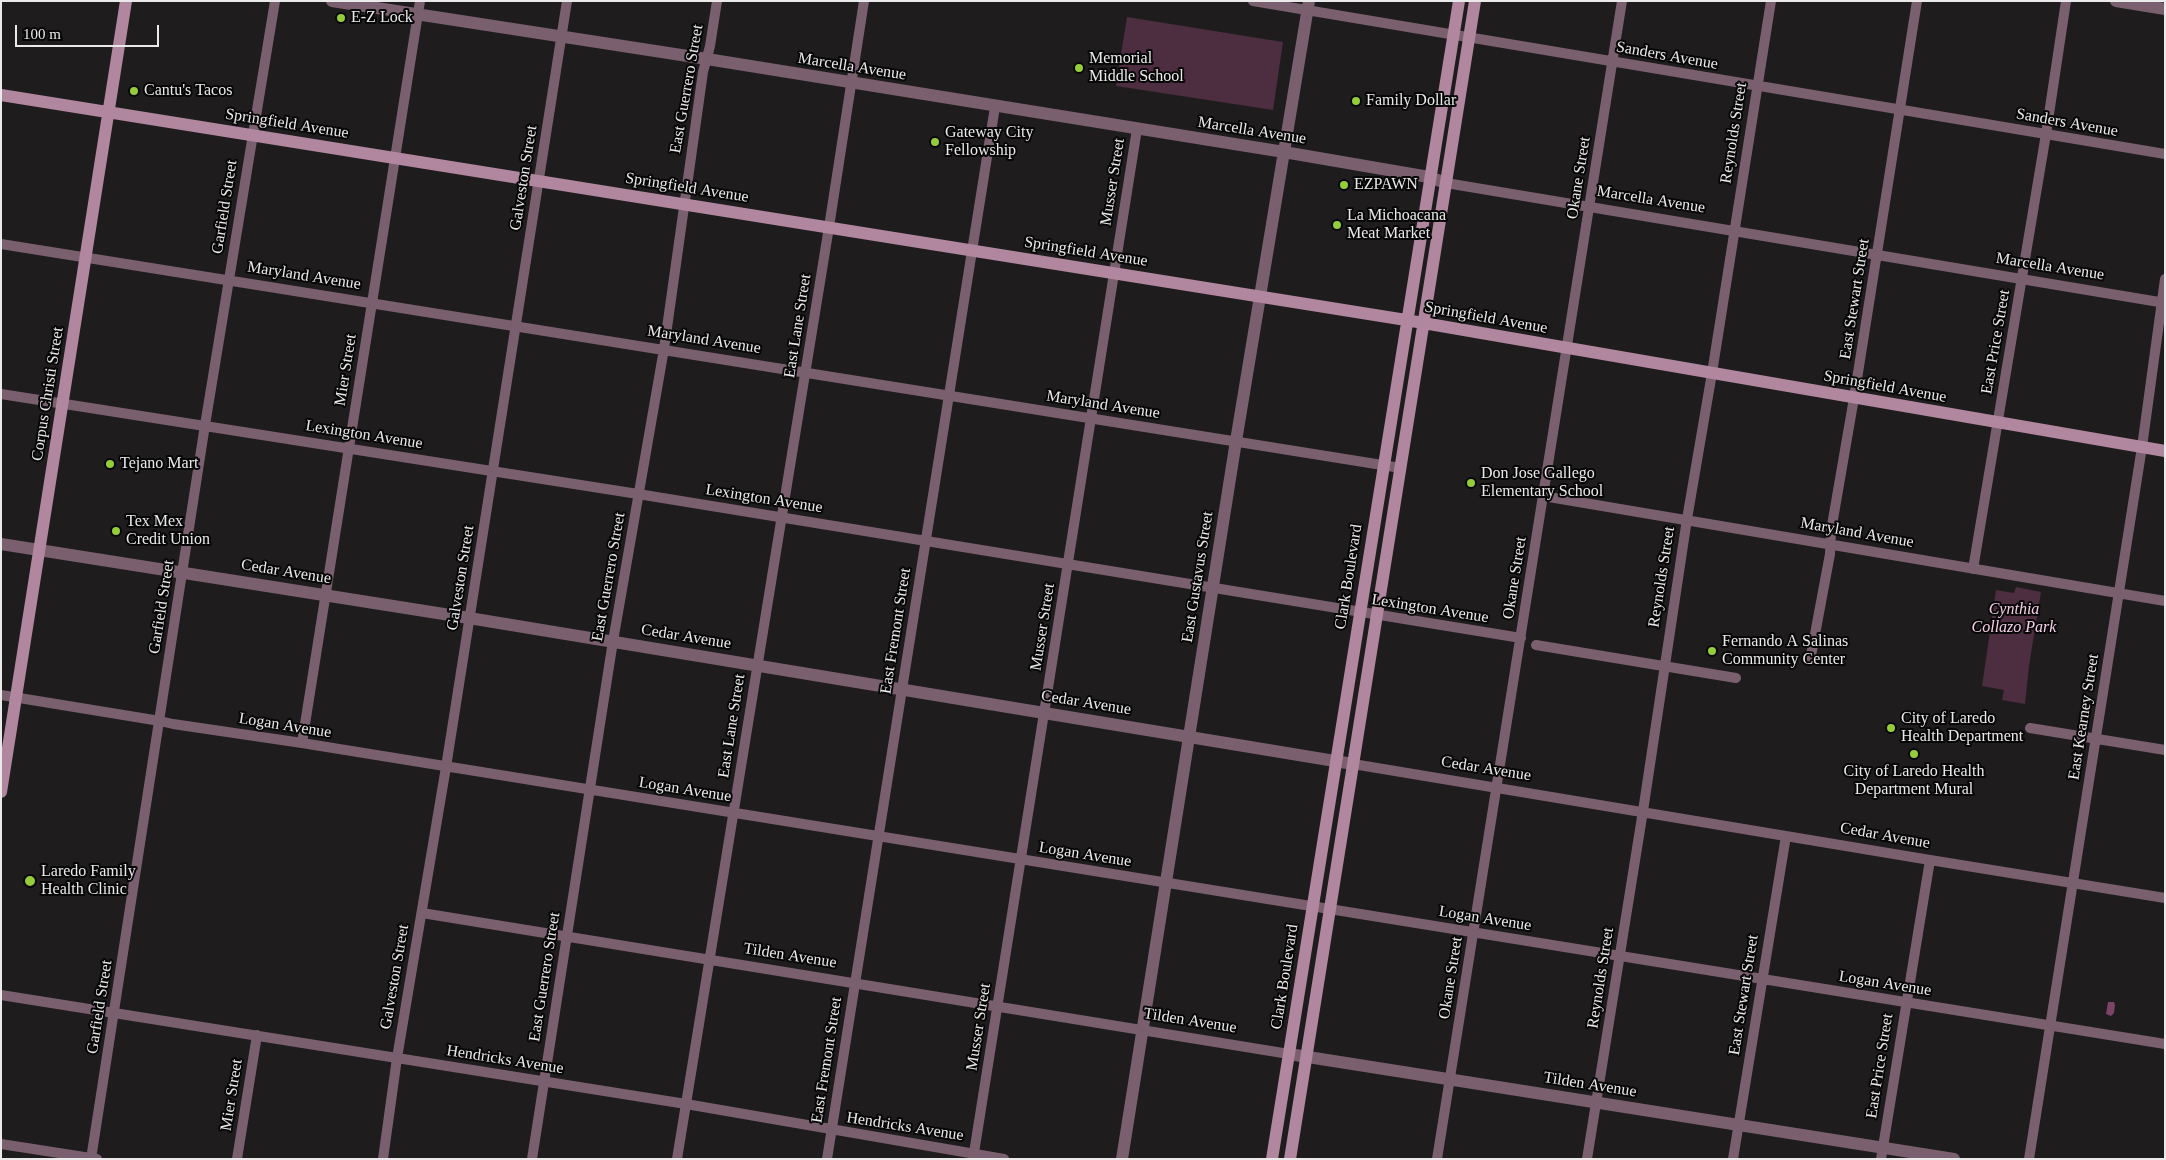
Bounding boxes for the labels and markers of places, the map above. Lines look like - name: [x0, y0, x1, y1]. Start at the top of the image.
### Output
- place label: E-Z Lock: [351, 8, 413, 28]
- marker: E-Z Lock: [335, 12, 347, 24]
- place label: Memorial Middle School: [1089, 49, 1184, 87]
- marker: Memorial Middle School: [1073, 62, 1085, 74]
- place label: Cantu's Tacos: [144, 81, 232, 101]
- marker: Cantu's Tacos: [128, 85, 140, 97]
- place label: Family Dollar: [1366, 91, 1456, 111]
- marker: Family Dollar: [1350, 95, 1362, 107]
- place label: Gateway City Fellowship: [945, 123, 1033, 161]
- marker: Gateway City Fellowship: [929, 136, 941, 148]
- place label: EZPAWN: [1354, 175, 1418, 195]
- marker: EZPAWN: [1338, 179, 1350, 191]
- place label: La Michoacana Meat Market: [1347, 206, 1446, 244]
- marker: La Michoacana Meat Market: [1331, 219, 1343, 231]
- place label: Tejano Mart: [120, 454, 198, 474]
- marker: Tejano Mart: [104, 458, 116, 470]
- place label: Don Jose Gallego Elementary School: [1481, 464, 1603, 502]
- marker: Don Jose Gallego Elementary School: [1465, 477, 1477, 489]
- place label: Tex Mex Credit Union: [126, 512, 210, 550]
- marker: Tex Mex Credit Union: [110, 525, 122, 537]
- place label: Fernando A Salinas Community Center: [1722, 632, 1848, 670]
- marker: Fernando A Salinas Community Center: [1706, 645, 1718, 657]
- place label: City of Laredo Health Department: [1901, 709, 2023, 747]
- marker: City of Laredo Health Department: [1885, 722, 1897, 734]
- marker: City of Laredo Health Department Mural: [1908, 748, 1920, 760]
- place label: City of Laredo Health Department Mural: [1844, 762, 1984, 800]
- place label: Laredo Family Health Clinic: [41, 862, 136, 900]
- marker: Laredo Family Health Clinic: [23, 874, 37, 888]

